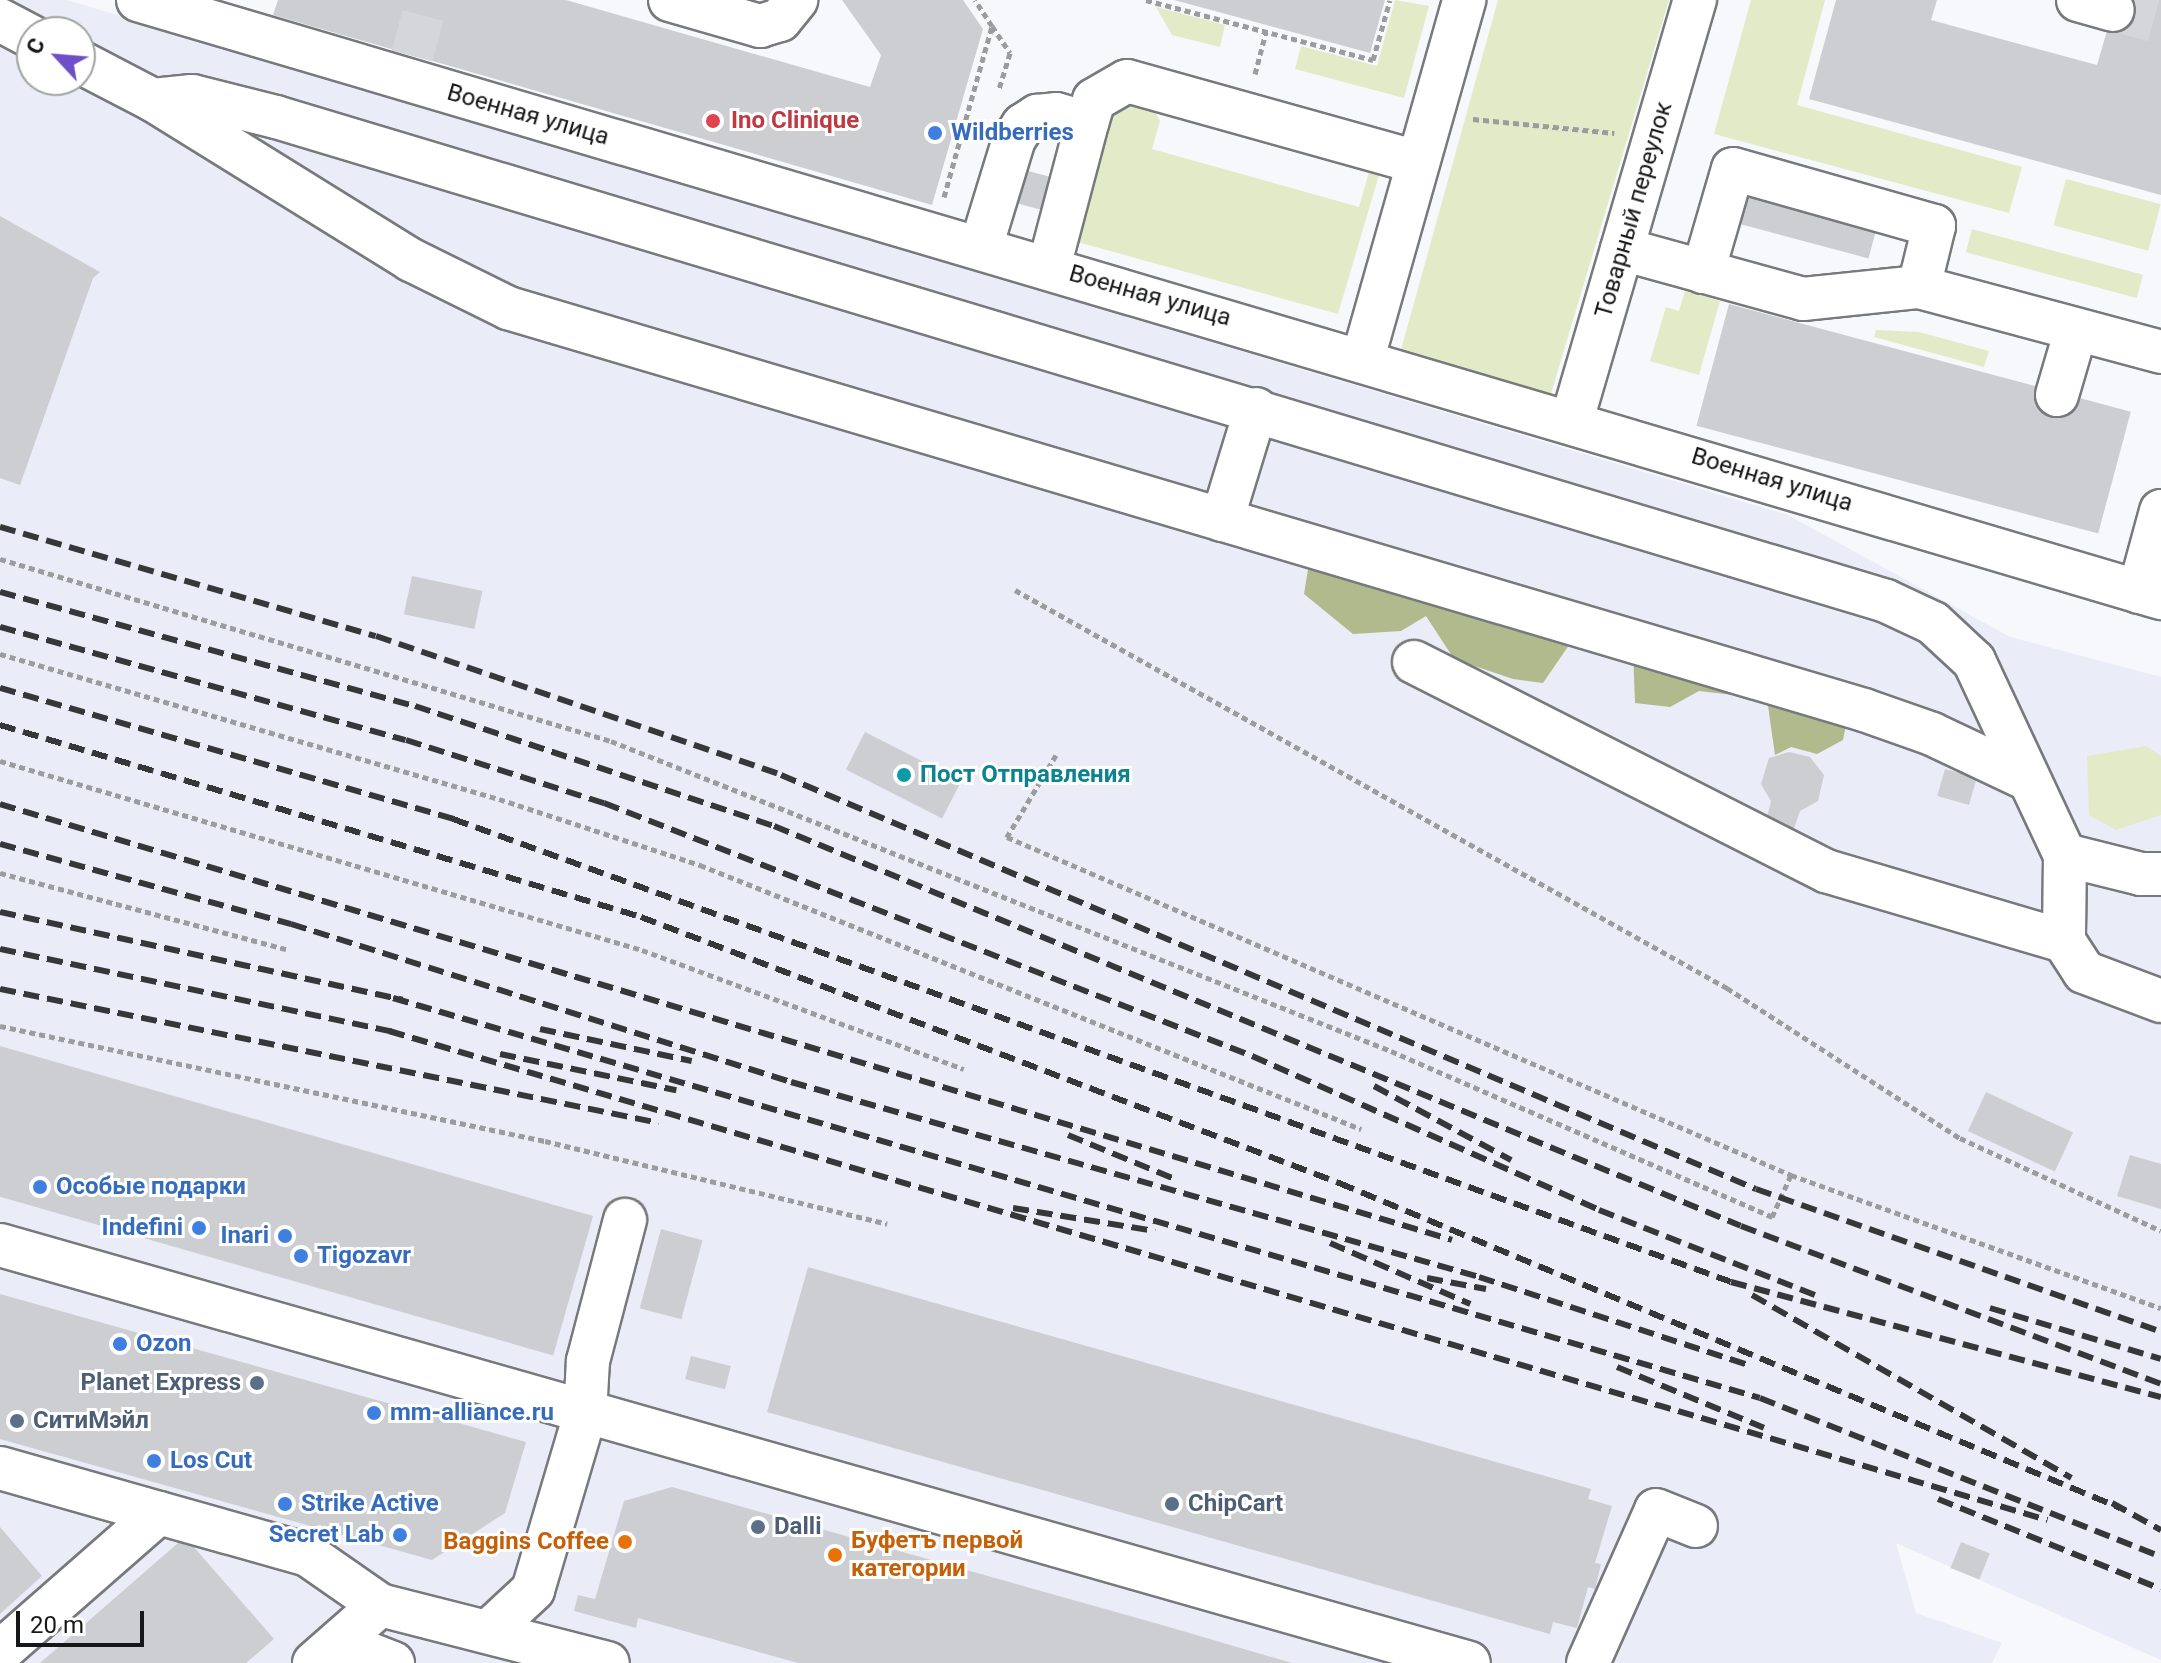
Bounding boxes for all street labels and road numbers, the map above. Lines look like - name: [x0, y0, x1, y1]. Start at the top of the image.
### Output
- street label: Военная улица: [444, 78, 612, 152]
- street label: Товарный переулок: [1589, 99, 1679, 321]
- street label: Военная улица: [1066, 259, 1234, 333]
- street label: Военная улица: [1688, 442, 1856, 518]

